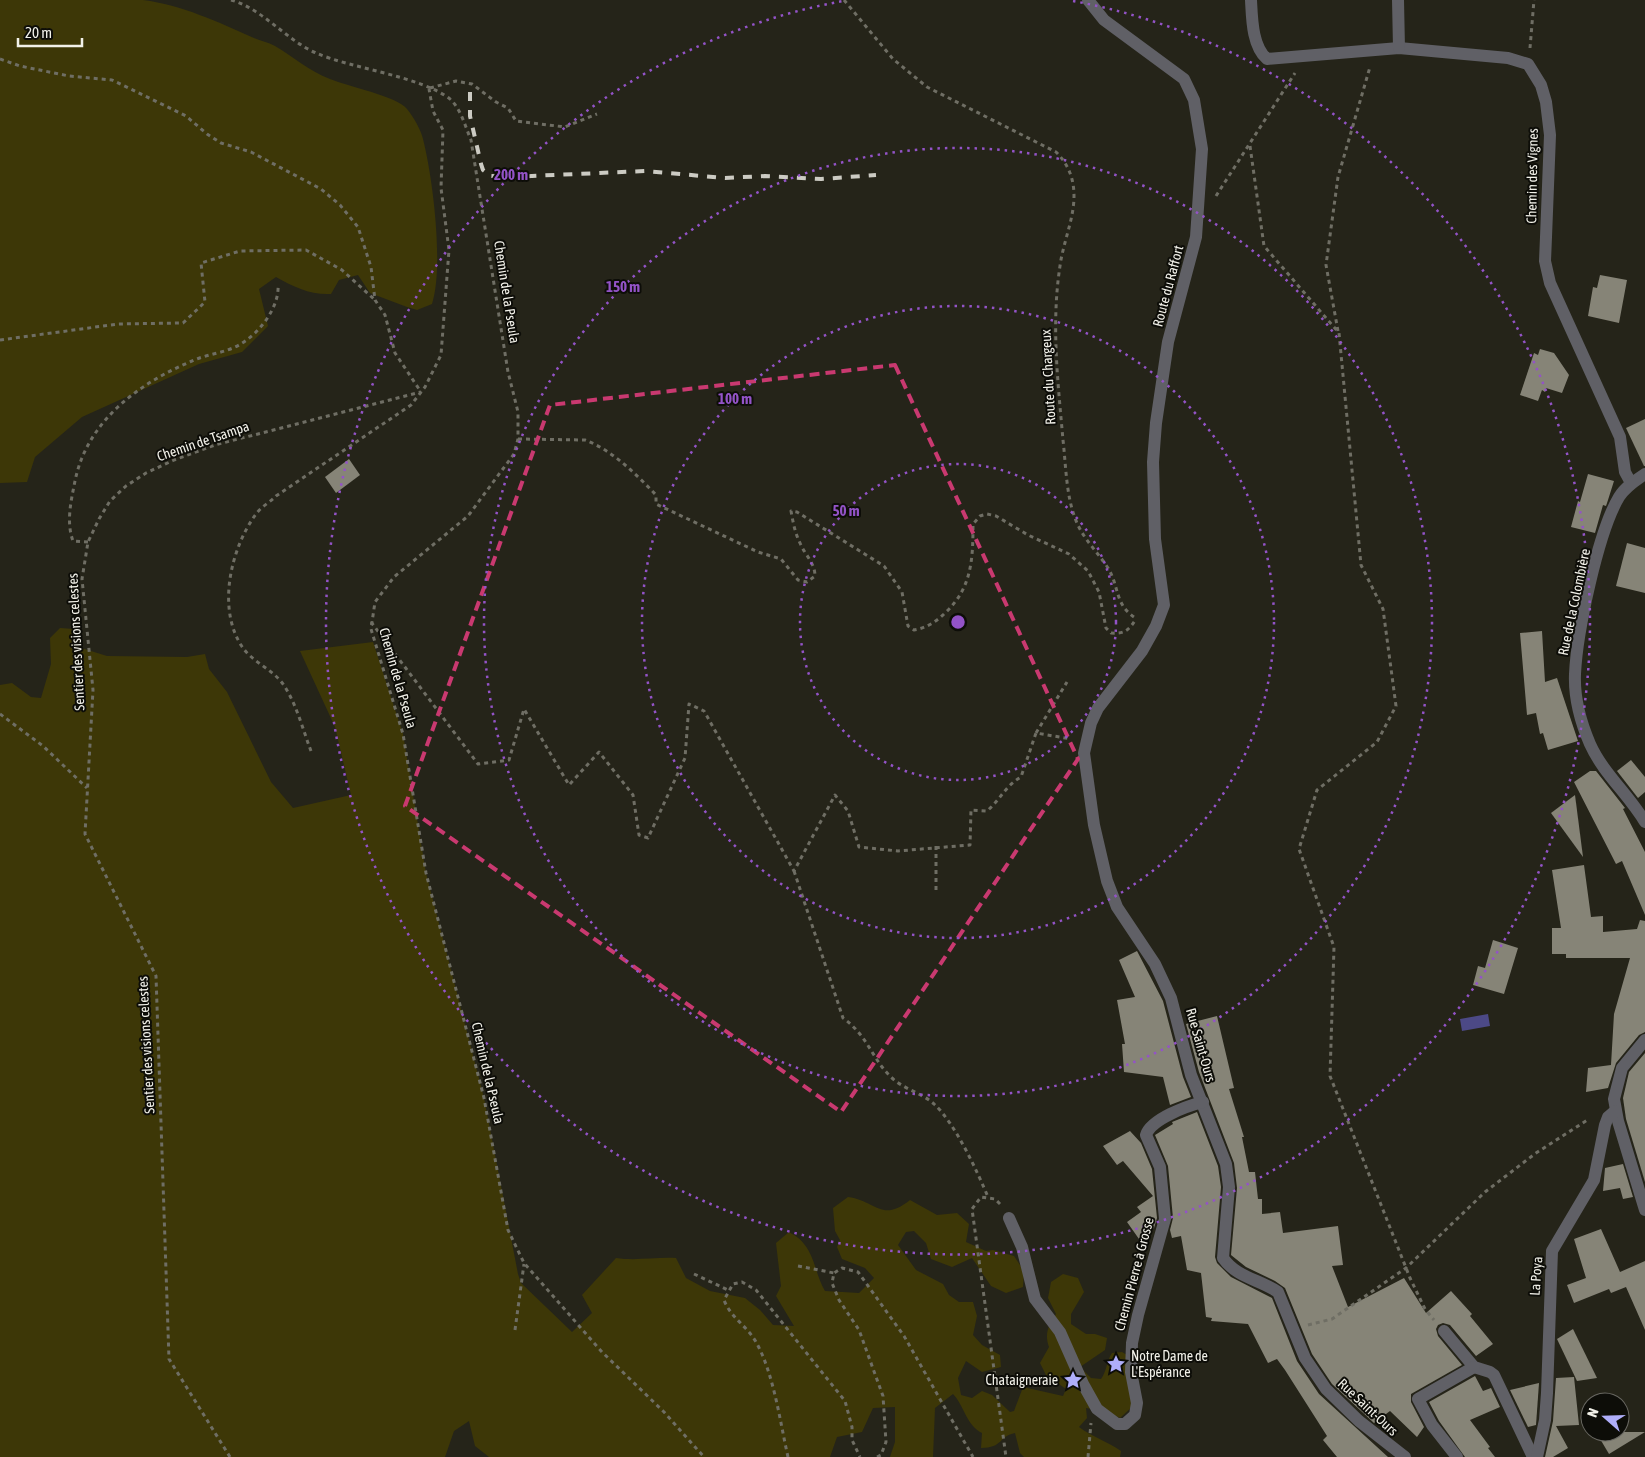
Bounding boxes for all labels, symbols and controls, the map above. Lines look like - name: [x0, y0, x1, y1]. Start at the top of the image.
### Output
- scale bar: [18, 15, 81, 47]
- text: 20 m: [25, 24, 52, 41]
- street label: Chemin des Vignes: [1523, 128, 1541, 224]
- text: 200 m: [494, 166, 528, 183]
- street label: Chemin de la Pseula: [491, 240, 523, 344]
- street label: Route du Raffort: [1149, 244, 1187, 328]
- text: 150 m: [606, 278, 640, 295]
- street label: Route du Chargeux: [1037, 328, 1058, 425]
- text: 100 m: [718, 390, 752, 407]
- street label: Chemin de Tsampa: [155, 418, 251, 464]
- text: 50 m: [833, 502, 860, 519]
- street label: Rue de la Colombière: [1555, 547, 1593, 657]
- street label: Sentier des visions celestes: [64, 573, 88, 711]
- centre of rings: [949, 613, 967, 631]
- street label: Chemin de la Pseula: [376, 626, 420, 730]
- street label: Sentier des visions celestes: [134, 976, 158, 1114]
- street label: Rue Saint-Ours: [1183, 1006, 1219, 1084]
- street label: Chemin de la Pseula: [469, 1021, 507, 1125]
- street label: Chemin Pierre à Grosse: [1111, 1215, 1157, 1333]
- street label: La Poya: [1527, 1256, 1545, 1296]
- place label: Notre Dame de L'Espérance: [1131, 1348, 1208, 1380]
- place icon: Notre Dame de L'Espérance: [1105, 1353, 1127, 1375]
- place icon: Chataigneraie: [1062, 1369, 1084, 1391]
- place label: Chataigneraie: [986, 1372, 1058, 1388]
- street label: Rue Saint-Ours: [1335, 1375, 1401, 1439]
- north arrow: [1580, 1392, 1630, 1442]
- text: N: [1584, 1406, 1602, 1419]

